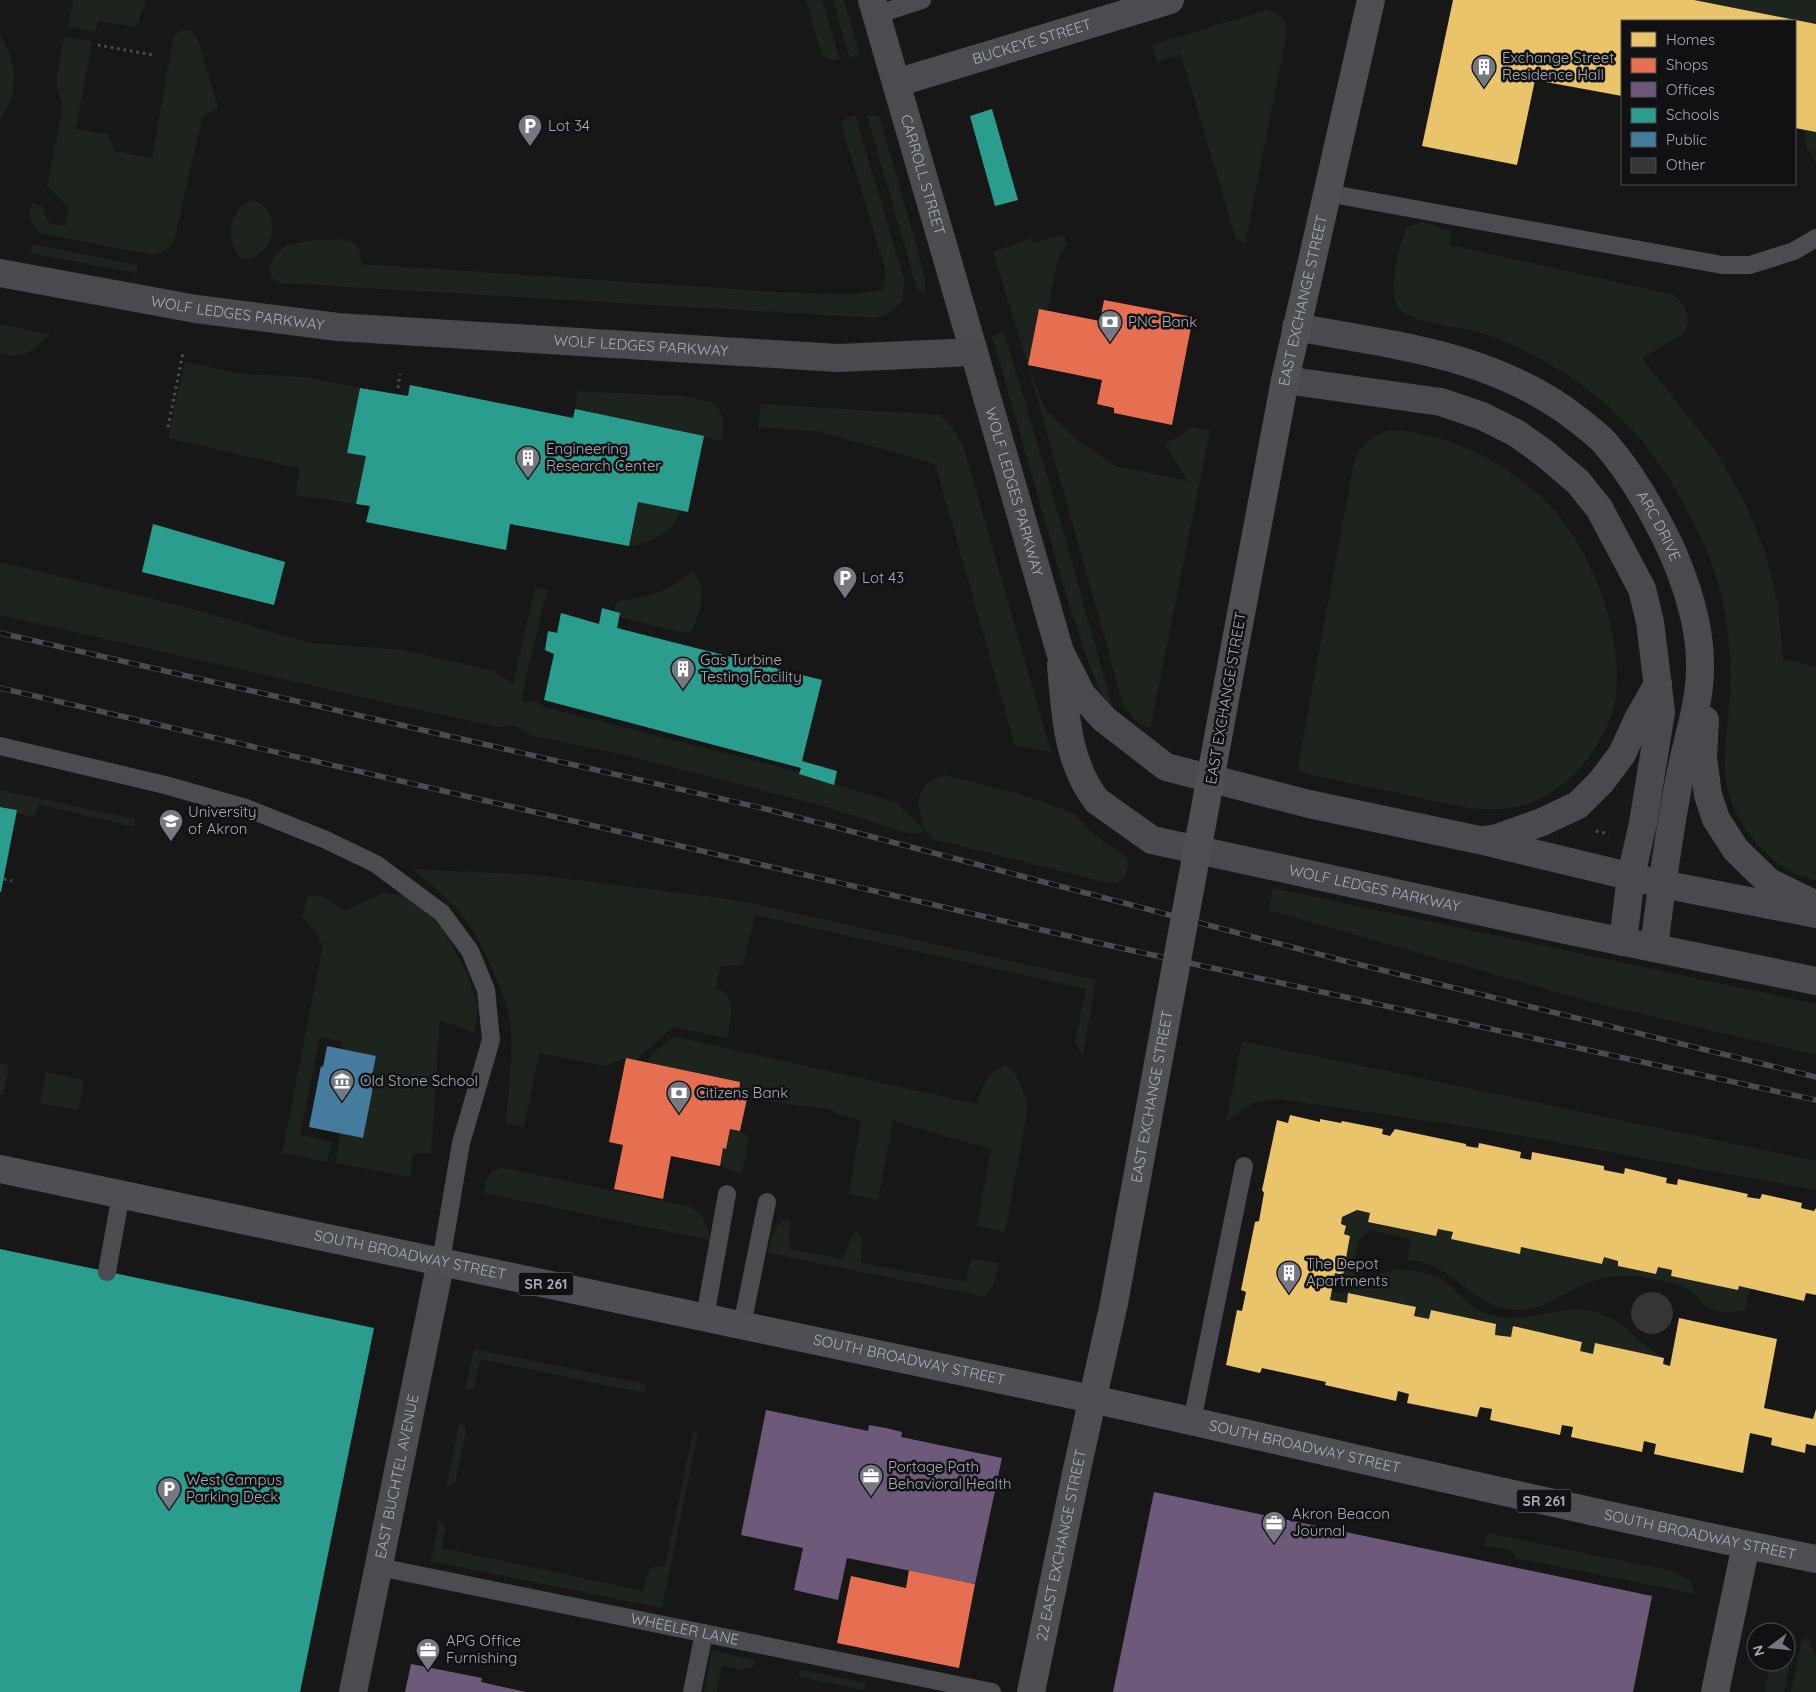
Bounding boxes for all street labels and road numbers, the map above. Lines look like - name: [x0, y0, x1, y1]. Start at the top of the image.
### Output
- street label: BUCKEYE STREET: [970, 14, 1094, 68]
- street label: CARROLL STREET: [897, 112, 950, 237]
- street label: EAST EXCHANGE STREET: [1274, 213, 1331, 387]
- street label: WOLF LEDGES PARKWAY: [149, 291, 326, 334]
- street label: WOLF LEDGES PARKWAY: [553, 330, 730, 360]
- street label: WOLF LEDGES PARKWAY: [981, 405, 1048, 579]
- street label: ARC DRIVE: [1633, 487, 1685, 564]
- street label: EAST EXCHANGE STREET: [1201, 610, 1250, 786]
- street label: WOLF LEDGES PARKWAY: [1287, 860, 1463, 916]
- street label: EAST EXCHANGE STREET: [1126, 1009, 1177, 1184]
- street label: SOUTH BROADWAY STREET: [313, 1225, 508, 1284]
- road number: SR 261: [518, 1272, 574, 1296]
- street label: SOUTH BROADWAY STREET: [812, 1330, 1007, 1389]
- street label: EAST BUCHTEL AVENUE: [370, 1392, 423, 1560]
- street label: SOUTH BROADWAY STREET: [1207, 1415, 1402, 1477]
- street label: 22 EAST EXCHANGE STREET: [1032, 1447, 1090, 1643]
- road number: SR 261: [1516, 1490, 1572, 1512]
- street label: SOUTH BROADWAY STREET: [1603, 1505, 1798, 1564]
- street label: WHEELER LANE: [629, 1609, 741, 1649]

